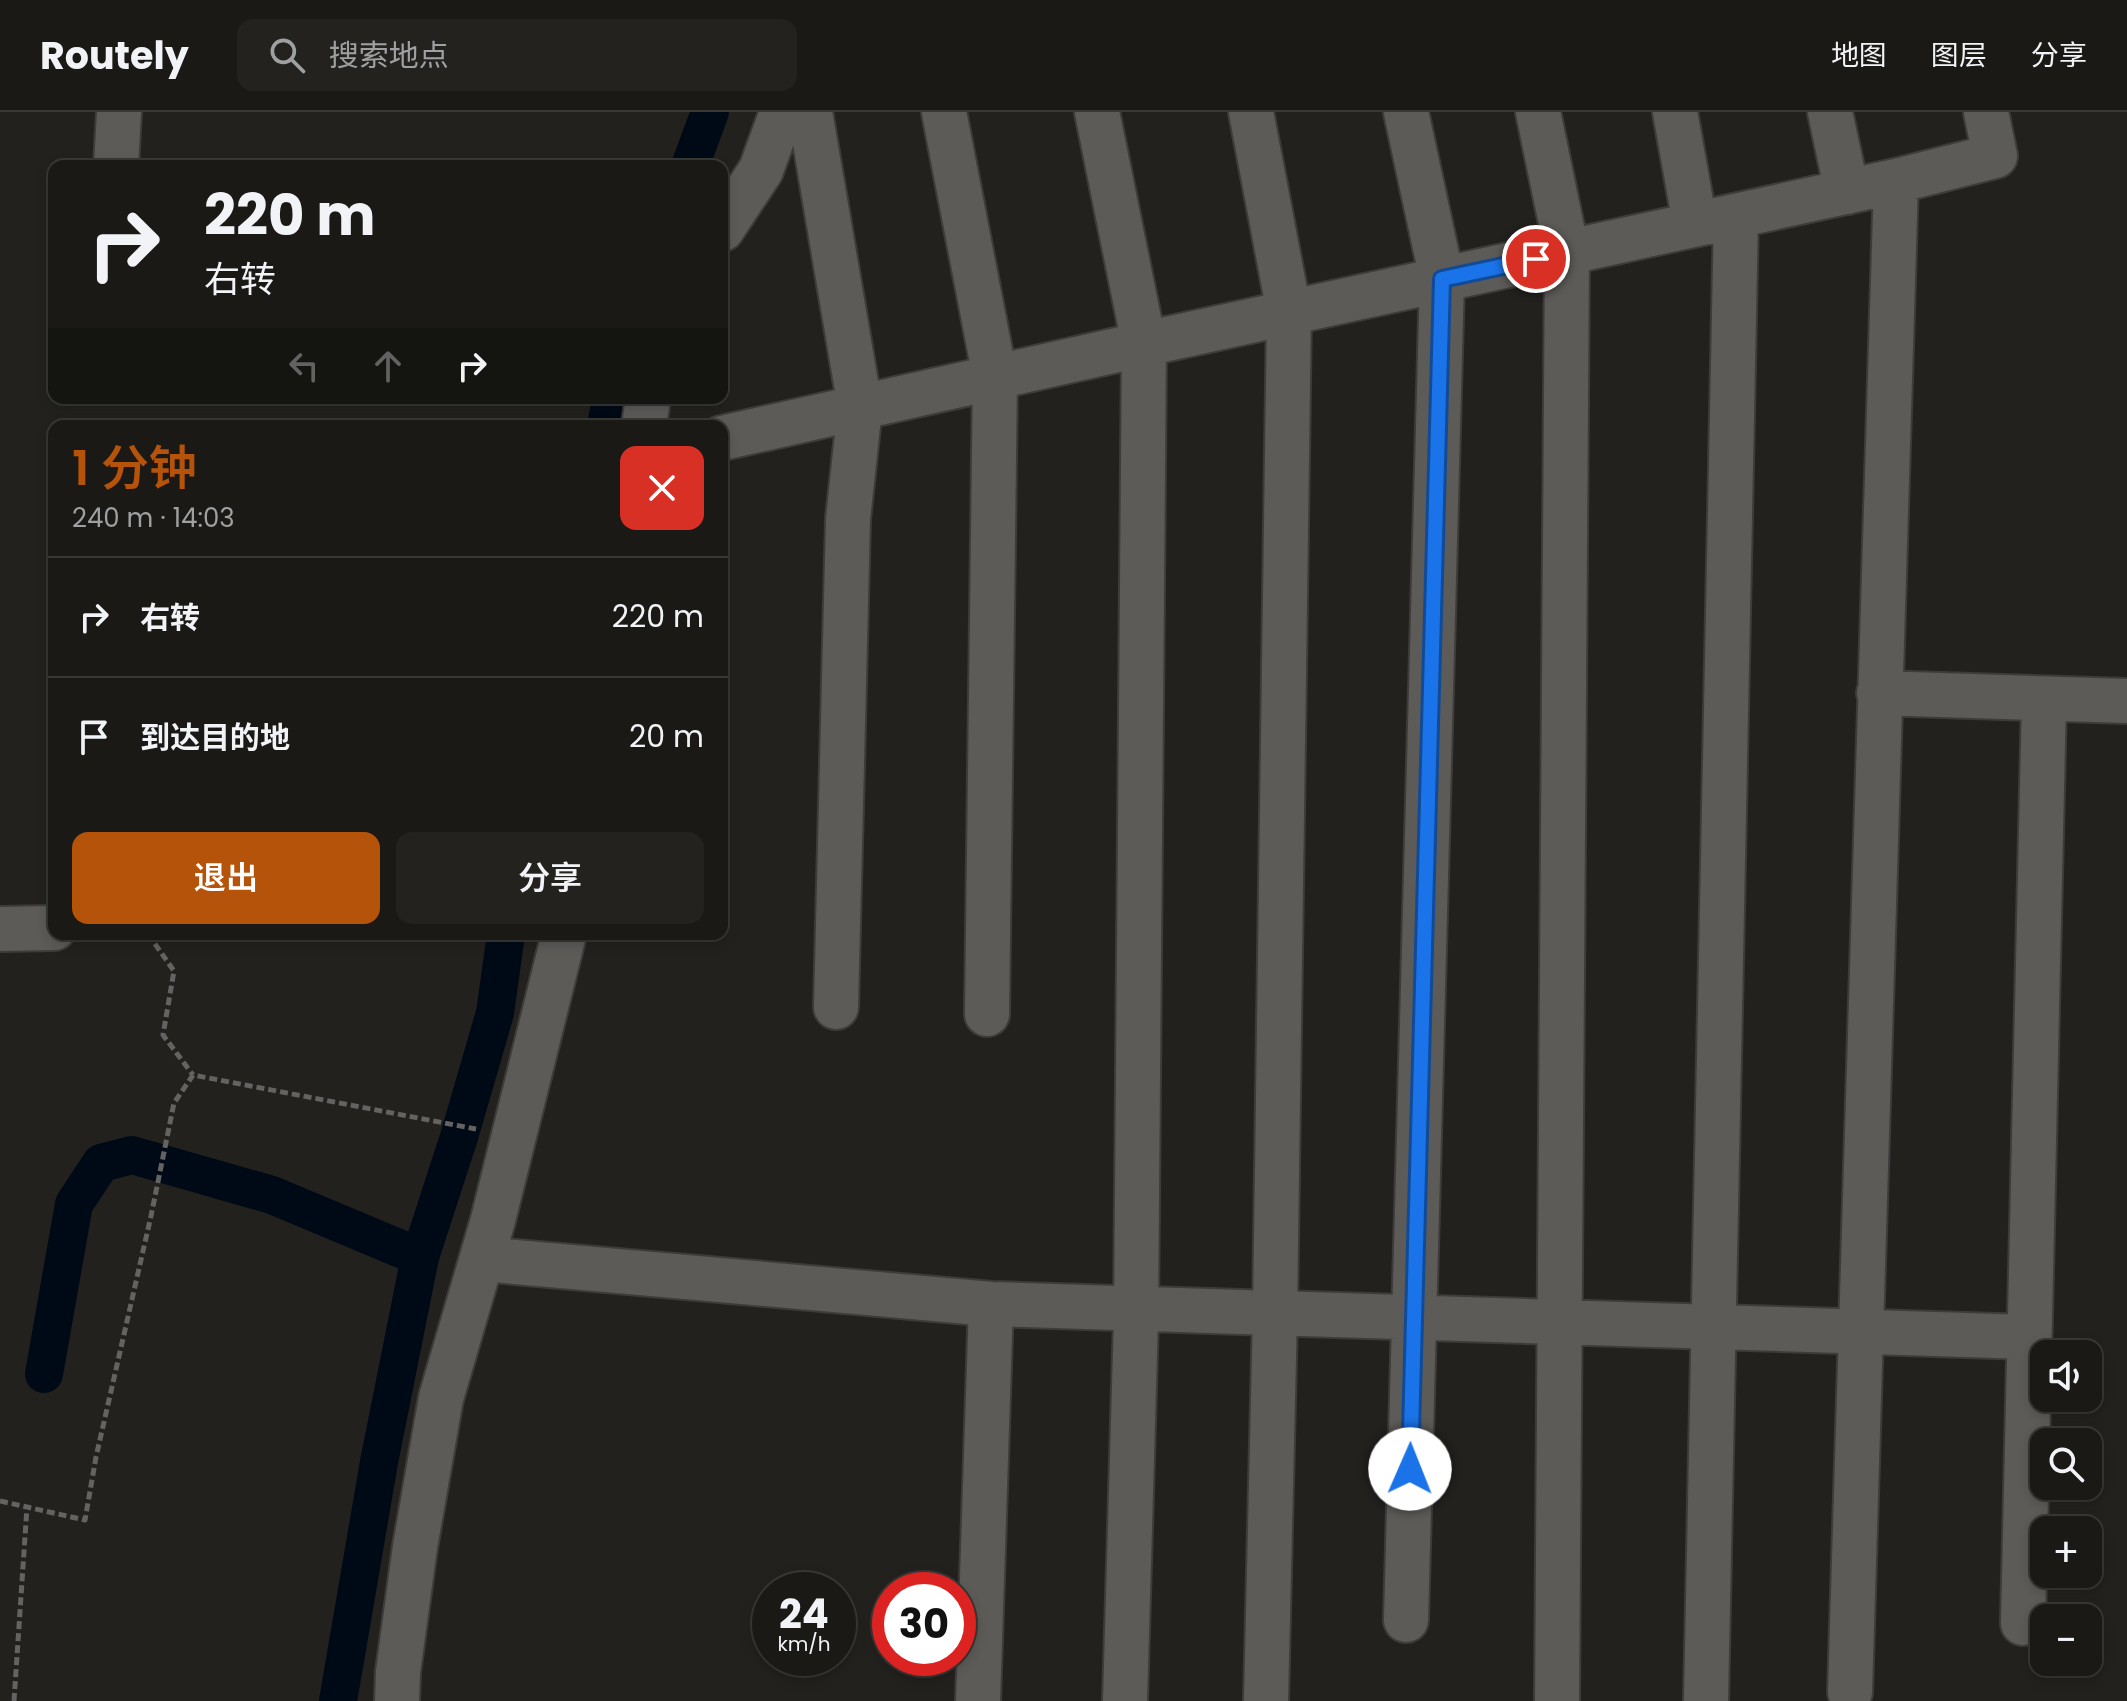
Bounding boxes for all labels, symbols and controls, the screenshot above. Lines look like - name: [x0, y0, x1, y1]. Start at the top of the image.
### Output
- search box: [237, 19, 797, 91]
- text: Routely: [40, 29, 189, 82]
- icon: search: [265, 33, 309, 77]
- text: 搜索地点: [329, 34, 449, 77]
- text: 地图: [1831, 36, 1887, 75]
- text: 图层: [1931, 36, 1987, 75]
- text: 分享: [2031, 36, 2087, 75]
- text: 220 m: [204, 176, 376, 255]
- icon: right: [72, 192, 176, 296]
- pin: [1502, 225, 1570, 293]
- icon: arrive: [1514, 237, 1558, 281]
- text: 右转: [204, 254, 276, 305]
- icon: left: [282, 344, 326, 388]
- icon: ahead: [366, 344, 410, 388]
- icon: right: [450, 344, 494, 388]
- text: 1 分钟: [72, 435, 197, 502]
- button: close: [620, 446, 704, 530]
- text: 240 m · 14:03: [72, 500, 235, 536]
- icon: right: [72, 595, 116, 639]
- text: 220 m: [612, 595, 704, 638]
- text: 右转: [140, 596, 200, 639]
- icon: arrive: [72, 715, 116, 759]
- text: 20 m: [629, 715, 704, 758]
- text: 到达目的地: [140, 716, 290, 759]
- button: 退出: [72, 832, 380, 924]
- button: 分享: [396, 832, 704, 924]
- map controls: [2030, 1340, 2102, 1676]
- button: sound: [2030, 1340, 2102, 1412]
- position arrow: [1368, 1427, 1452, 1511]
- button: search: [2030, 1428, 2102, 1500]
- button: +: [2030, 1516, 2102, 1588]
- speed limit sign: 30: [872, 1572, 976, 1676]
- text: 24: [779, 1586, 829, 1642]
- button: −: [2030, 1604, 2102, 1676]
- text: km/h: [777, 1630, 831, 1658]

